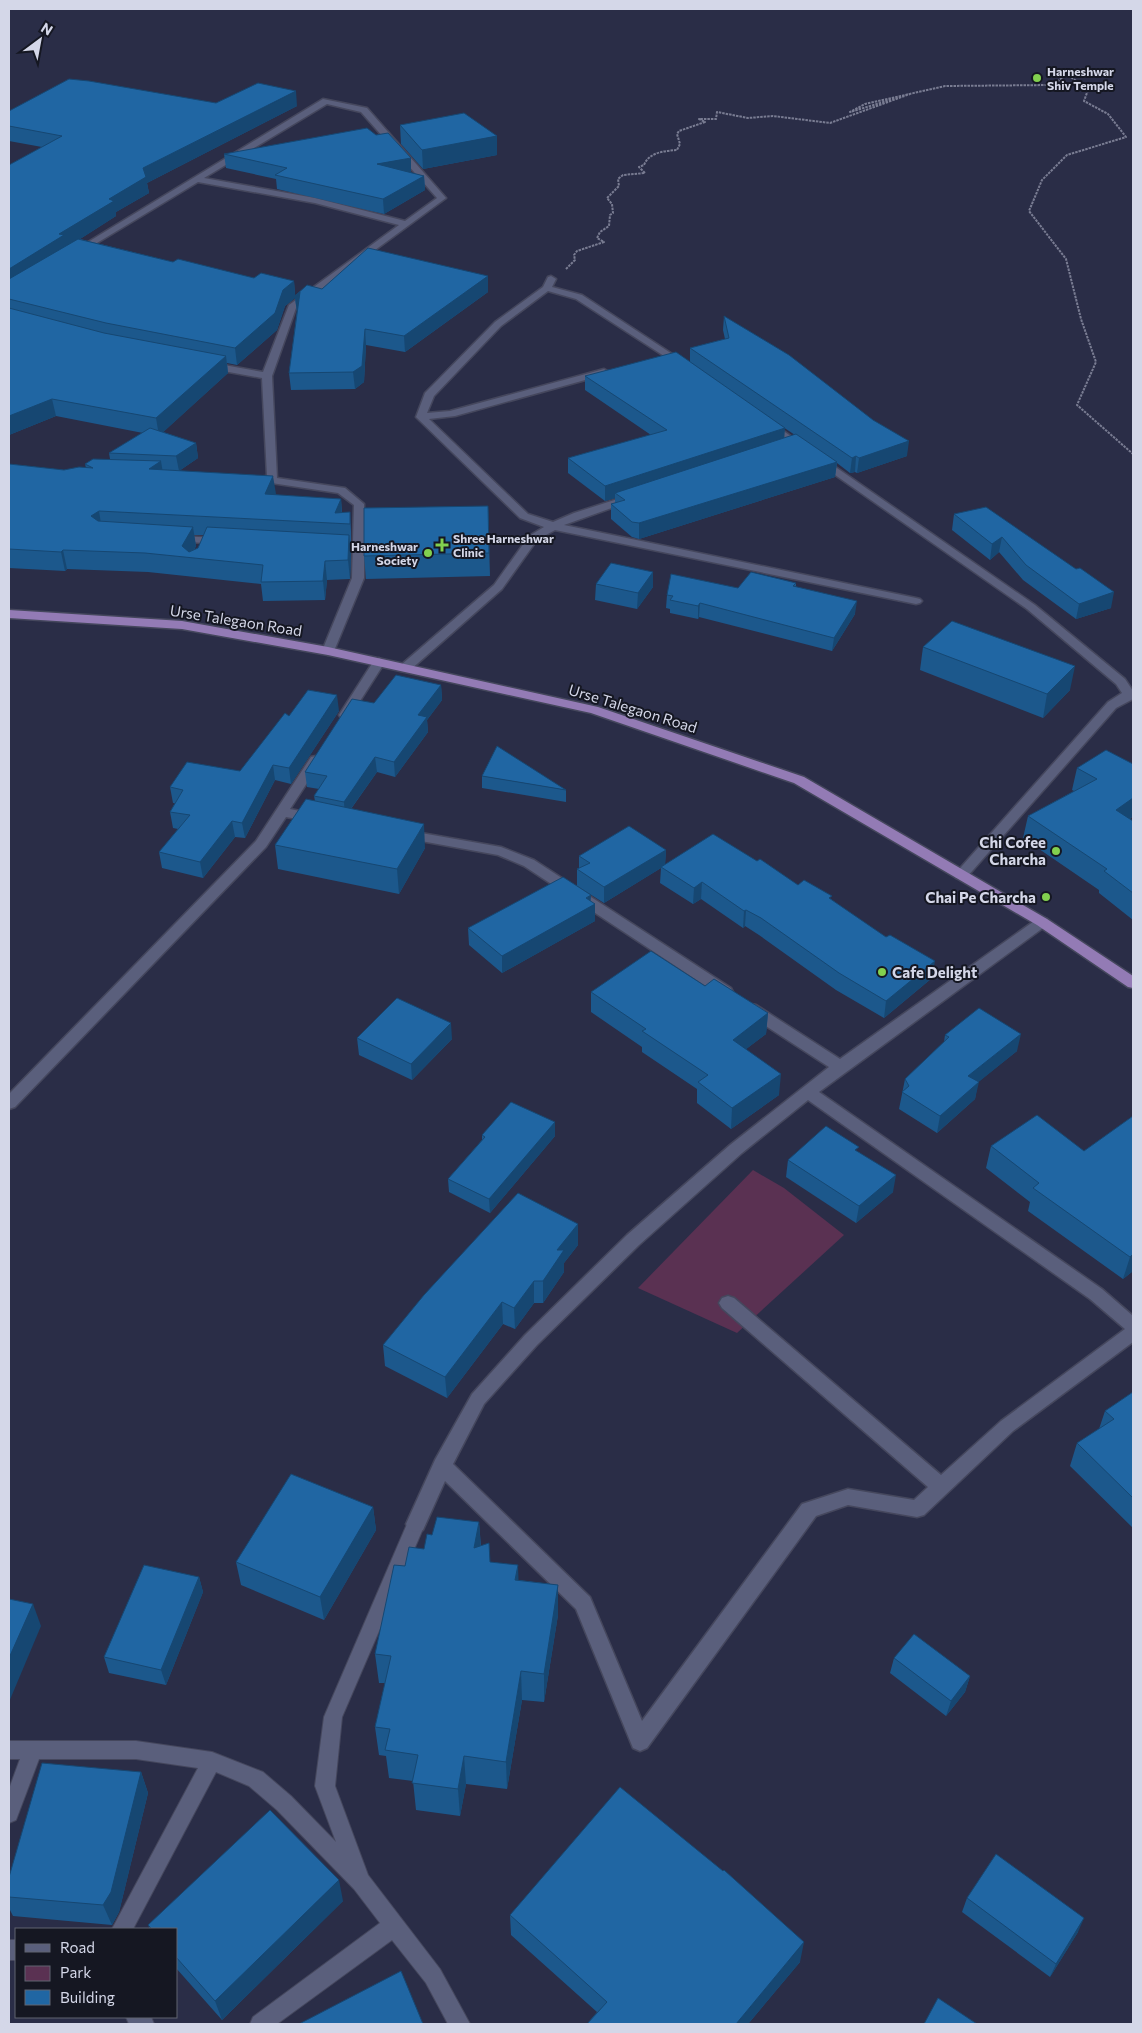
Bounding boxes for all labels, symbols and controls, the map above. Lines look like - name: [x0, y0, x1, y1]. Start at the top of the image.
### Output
- north arrow: [15, 15, 65, 65]
- text: N: [38, 19, 56, 39]
- place label: Harneshwar Shiv Temple: [1047, 64, 1114, 92]
- marker: Harneshwar Shiv Temple: [1031, 72, 1043, 84]
- place label: Shree Harneshwar Clinic: [453, 531, 554, 559]
- marker: Shree Harneshwar Clinic: [435, 538, 449, 552]
- place label: Harneshwar Society: [351, 539, 418, 567]
- marker: Harneshwar Society: [422, 547, 434, 559]
- street label: Urse Talegaon Road: [169, 601, 303, 639]
- street label: Urse Talegaon Road: [567, 680, 699, 736]
- place label: Chi Cofee Charcha: [979, 833, 1046, 868]
- marker: Chi Cofee Charcha: [1050, 845, 1062, 857]
- place label: Chai Pe Charcha: [925, 888, 1036, 906]
- marker: Chai Pe Charcha: [1040, 891, 1052, 903]
- place label: Cafe Delight: [892, 963, 977, 981]
- marker: Cafe Delight: [876, 966, 888, 978]
- legend: [15, 1928, 178, 2018]
- text: Road: [60, 1938, 95, 1956]
- text: Park: [60, 1963, 91, 1981]
- text: Building: [60, 1988, 115, 2006]

